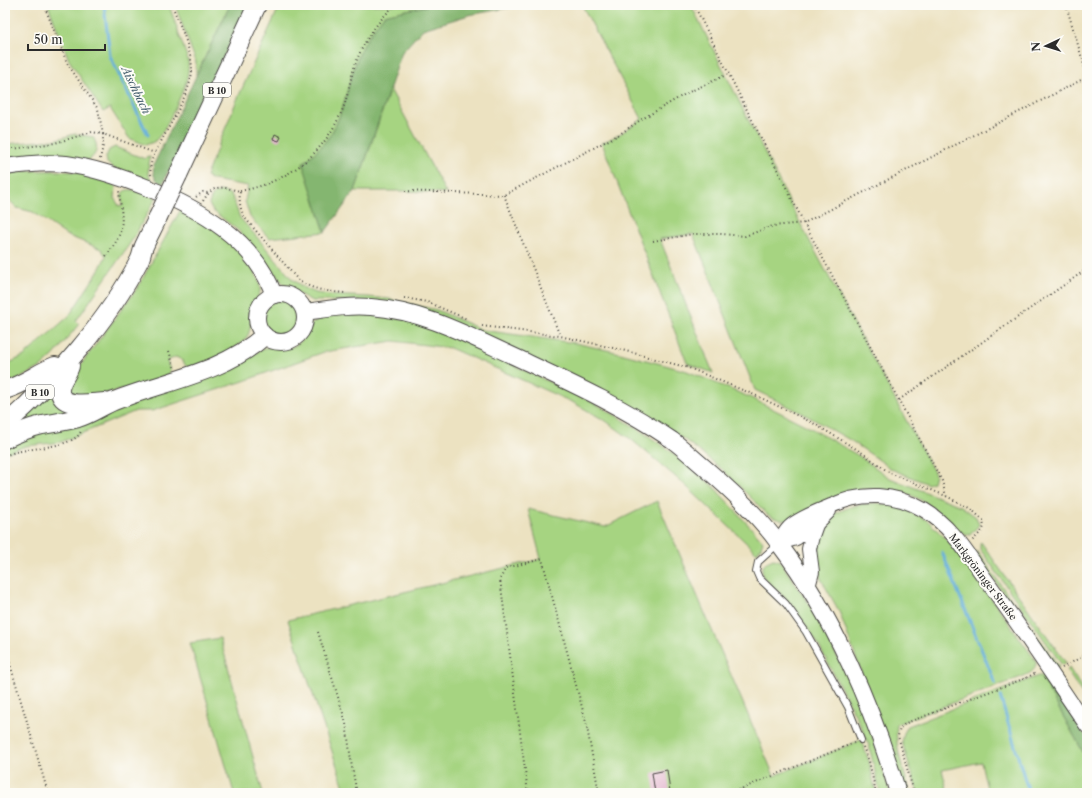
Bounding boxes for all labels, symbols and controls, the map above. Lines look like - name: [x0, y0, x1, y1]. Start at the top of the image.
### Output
- scale bar: [28, 26, 105, 52]
- north arrow: [1026, 26, 1066, 66]
- text: 50 m: [34, 32, 63, 47]
- text: N: [1029, 41, 1043, 52]
- water label: Aischbach: [118, 62, 154, 116]
- road number: B 10: [203, 83, 231, 97]
- road number: B 10: [26, 385, 54, 399]
- street label: Markgröninger Straße: [946, 531, 1020, 623]

